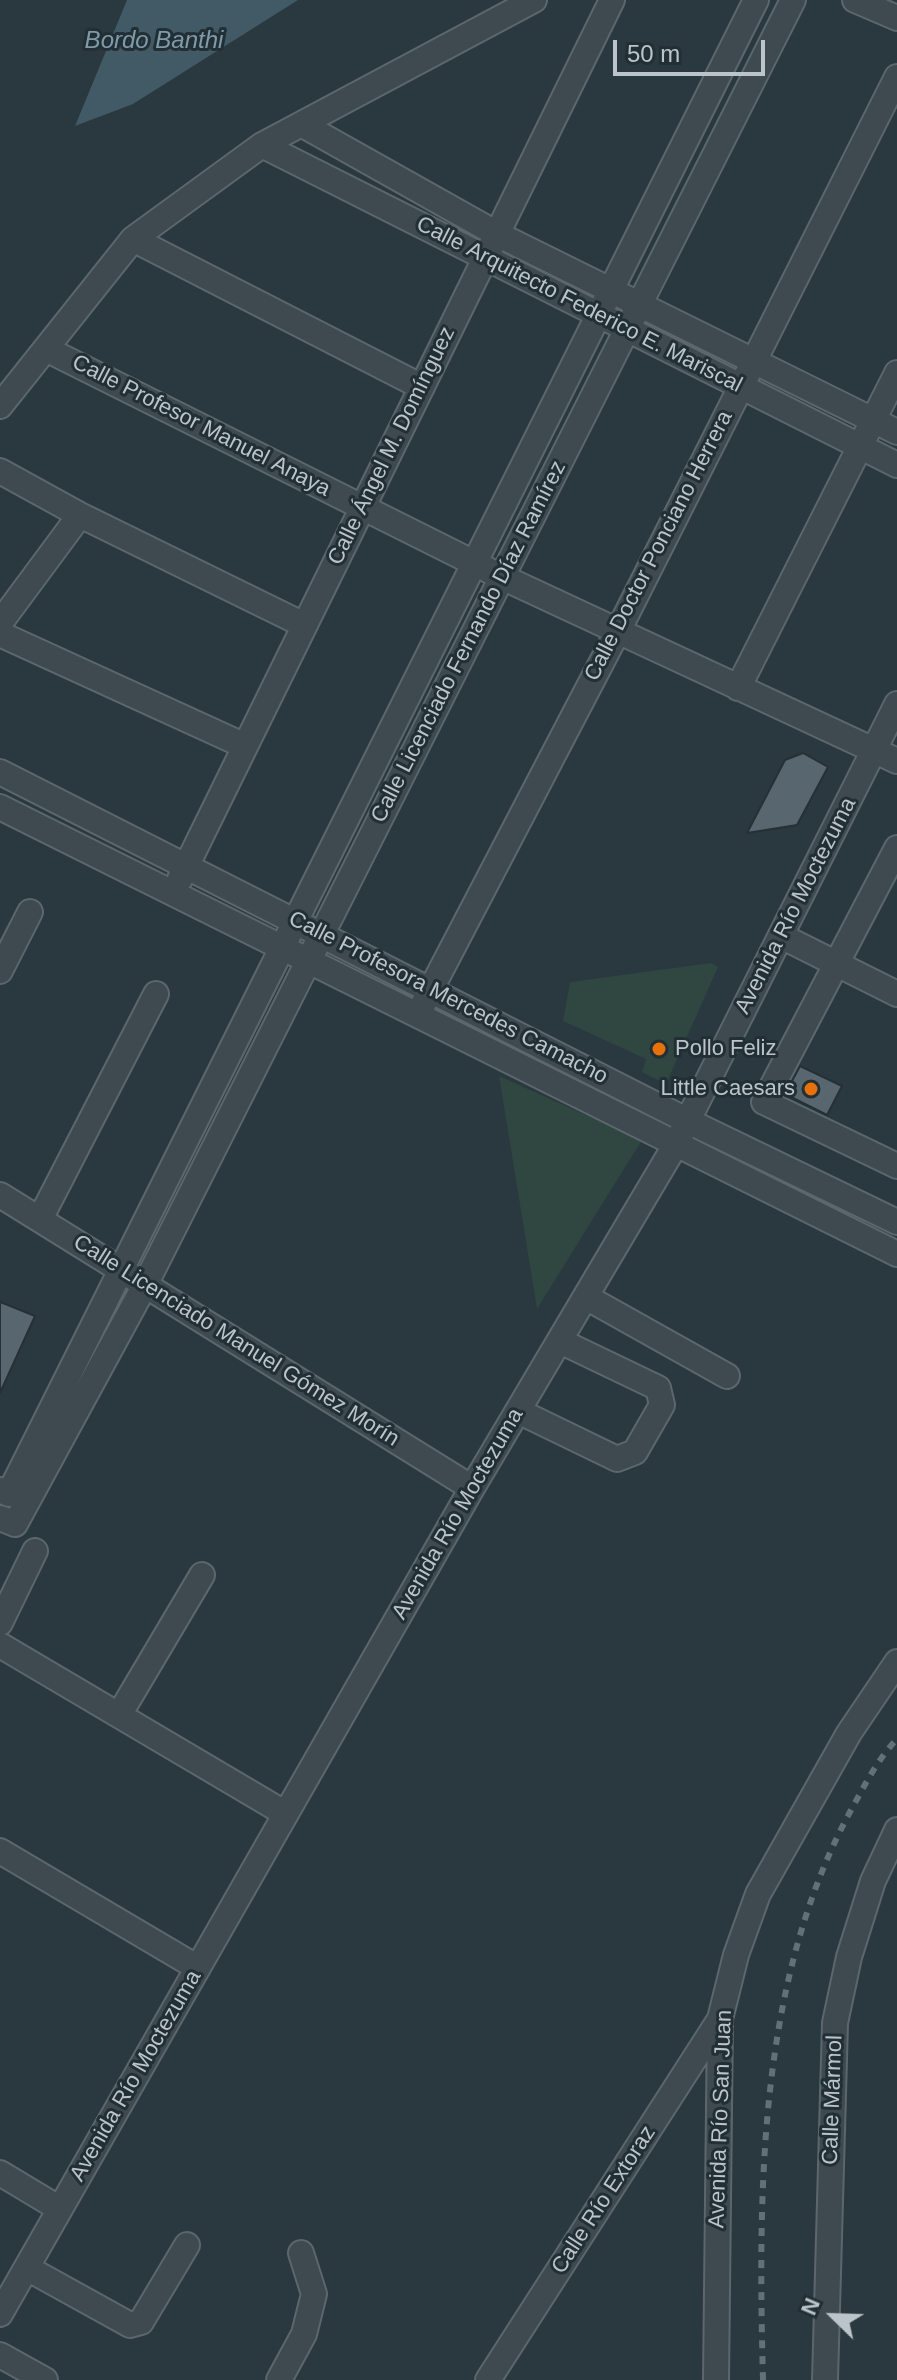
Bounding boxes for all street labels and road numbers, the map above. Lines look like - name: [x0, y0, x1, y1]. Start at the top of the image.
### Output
- street label: Calle Arquitecto Federico E. Mariscal: [412, 211, 746, 399]
- street label: Calle Ángel M. Domínguez: [323, 323, 461, 569]
- street label: Calle Profesor Manuel Anaya: [68, 349, 334, 503]
- street label: Calle Doctor Ponciano Herrera: [579, 407, 739, 685]
- street label: Calle Licenciado Fernando Díaz Ramírez: [366, 457, 572, 827]
- street label: Avenida Río Moctezuma: [730, 793, 862, 1019]
- street label: Calle Profesora Mercedes Camacho: [284, 906, 612, 1090]
- street label: Calle Licenciado Manuel Gómez Morín: [68, 1229, 404, 1453]
- street label: Avenida Río Moctezuma: [387, 1404, 529, 1624]
- street label: Avenida Río Moctezuma: [65, 1966, 207, 2186]
- street label: Avenida Río San Juan: [704, 2009, 738, 2229]
- street label: Calle Mármol: [818, 2035, 848, 2165]
- street label: Calle Río Extoraz: [546, 2121, 662, 2279]

